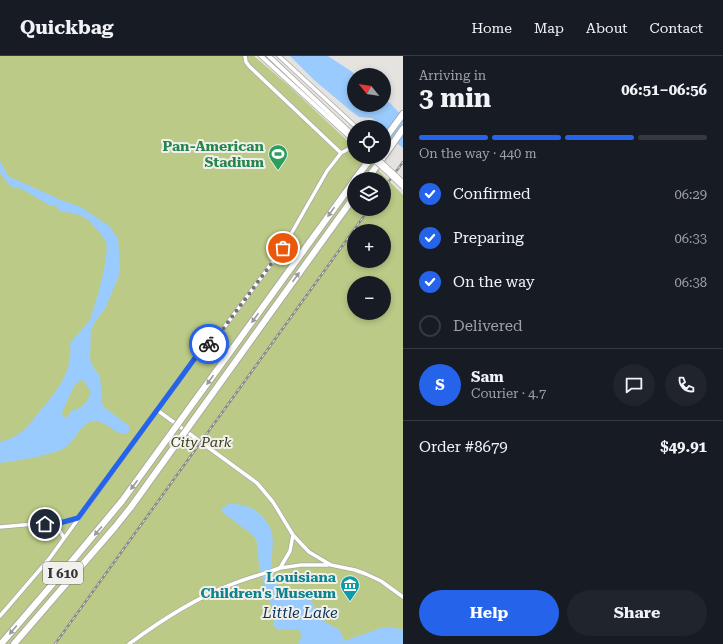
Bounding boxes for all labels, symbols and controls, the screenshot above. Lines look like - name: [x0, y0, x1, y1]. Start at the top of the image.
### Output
- text: Quickbag: [20, 16, 114, 39]
- text: Home: [471, 20, 512, 36]
- text: Map: [534, 20, 564, 36]
- text: About: [586, 20, 628, 36]
- text: Contact: [650, 20, 703, 36]
- north arrow: [347, 68, 391, 112]
- map controls: [347, 68, 391, 320]
- text: Arriving in: [419, 68, 486, 83]
- text: 06:51–06:56: [621, 81, 707, 99]
- text: 3 min: [419, 83, 491, 113]
- button: locate: [347, 120, 391, 164]
- place label: Pan-American Stadium: [163, 138, 265, 170]
- sports icon: Pan-American Stadium: [267, 143, 289, 171]
- text: On the way · 440 m: [419, 146, 536, 161]
- button: layers: [347, 172, 391, 216]
- icon: check: [419, 183, 441, 205]
- text: Confirmed: [453, 185, 531, 203]
- text: 06:29: [675, 187, 707, 202]
- one-way arrow: [327, 207, 335, 218]
- button: +: [347, 224, 391, 268]
- icon: check: [419, 227, 441, 249]
- text: Preparing: [453, 229, 524, 247]
- pin: [266, 231, 300, 265]
- text: 06:33: [675, 231, 707, 246]
- icon: bag: [272, 237, 294, 259]
- icon: check: [419, 271, 441, 293]
- one-way arrow: [292, 272, 300, 282]
- text: On the way: [453, 273, 535, 291]
- text: 06:38: [675, 275, 707, 290]
- button: −: [347, 276, 391, 320]
- one-way arrow: [251, 312, 259, 323]
- text: Delivered: [453, 317, 523, 335]
- courier: [189, 324, 229, 364]
- icon: bike: [198, 333, 220, 355]
- button: chat: [613, 364, 655, 406]
- button: phone: [665, 364, 707, 406]
- text: Sam: [471, 368, 504, 386]
- one-way arrow: [206, 375, 214, 385]
- text: S: [435, 376, 445, 394]
- text: Courier · 4.7: [471, 386, 546, 401]
- park label: City Park: [171, 434, 232, 450]
- text: Order #8679: [419, 438, 508, 456]
- text: $49.91: [660, 438, 707, 456]
- one-way arrow: [129, 480, 138, 491]
- pin: [28, 507, 62, 541]
- icon: home: [34, 513, 56, 535]
- one-way arrow: [93, 526, 102, 536]
- road number: I 610: [43, 562, 83, 584]
- place label: Louisiana Children's Museum: [200, 569, 337, 601]
- museum icon: Louisiana Children's Museum: [339, 574, 361, 602]
- button: Help: [419, 590, 559, 636]
- button: Share: [567, 590, 707, 636]
- water label: Little Lake: [261, 604, 338, 622]
- one-way arrow: [8, 624, 17, 635]

